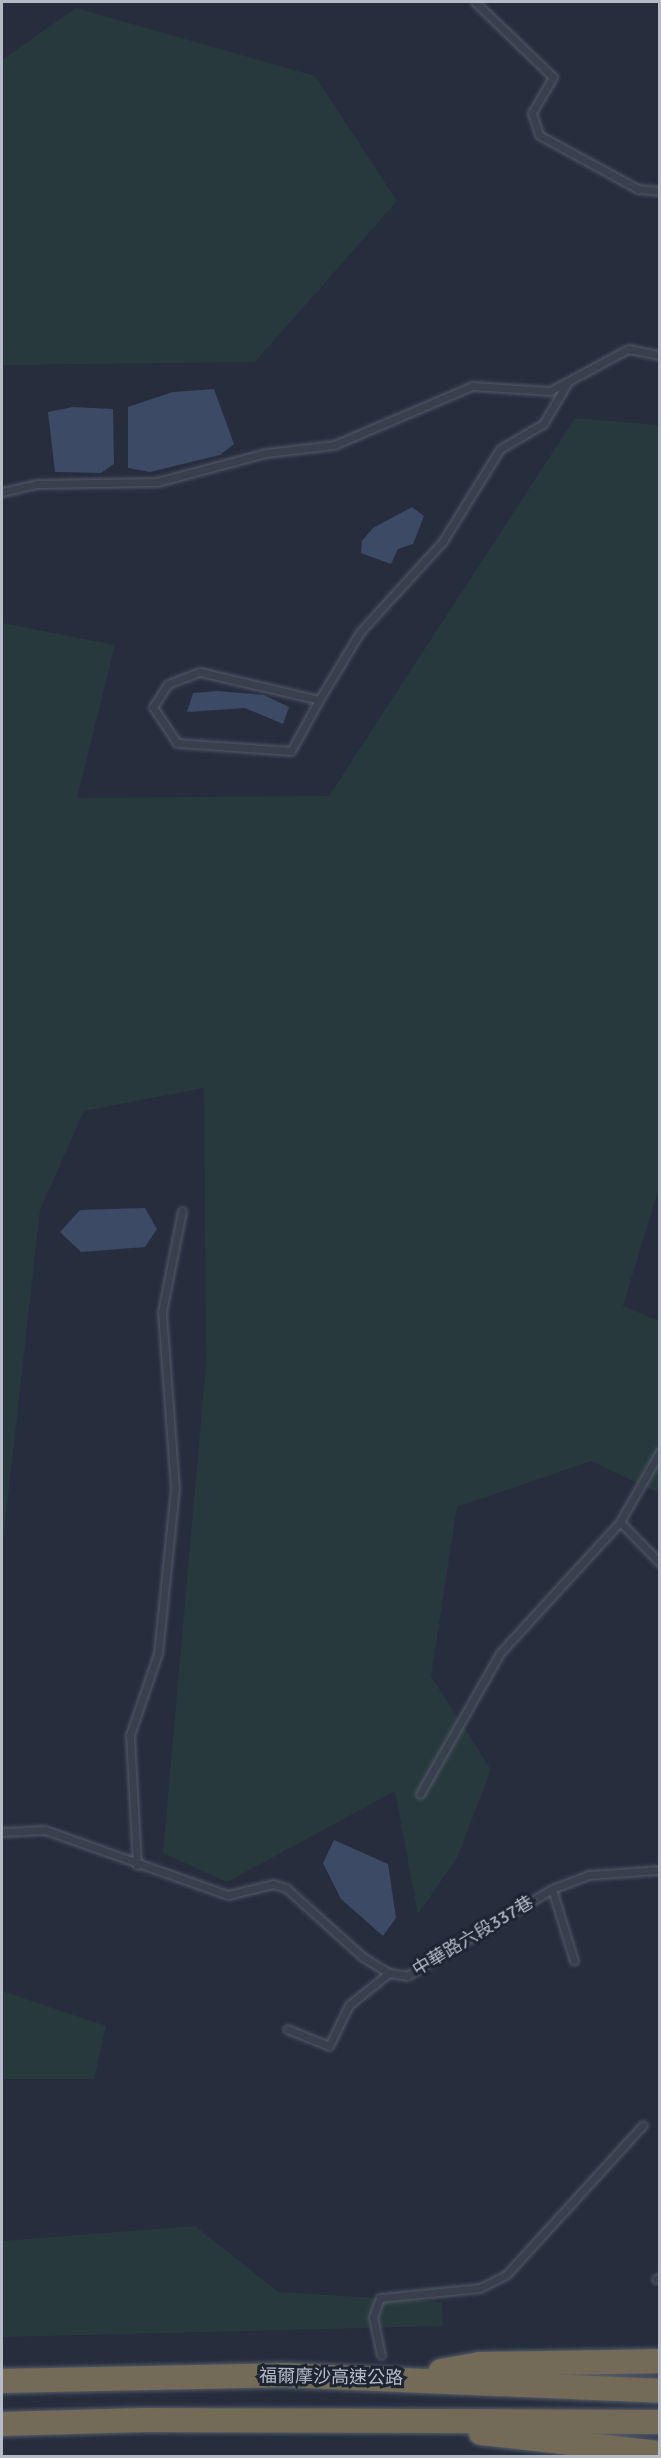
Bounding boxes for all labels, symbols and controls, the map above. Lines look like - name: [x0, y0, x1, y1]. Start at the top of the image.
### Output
- street label: 中華路六段337巷: [409, 1891, 537, 1981]
- street label: 福爾摩沙高速公路: [259, 2365, 403, 2389]

